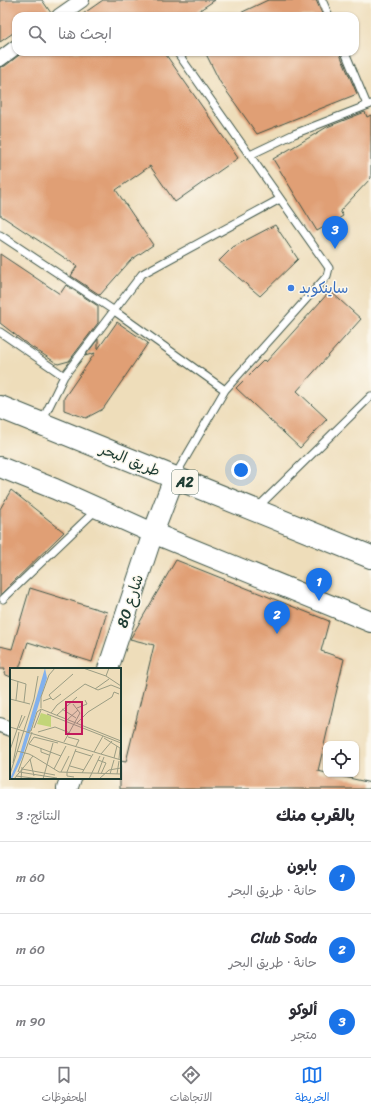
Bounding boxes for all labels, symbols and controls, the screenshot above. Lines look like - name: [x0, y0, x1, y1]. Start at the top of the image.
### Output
- search box: [12, 12, 359, 56]
- text: ابحث هنا: [58, 21, 112, 47]
- icon: search: [26, 23, 48, 45]
- pin: 3: [322, 216, 348, 249]
- place label: ساينكوبد: [299, 275, 348, 301]
- marker: ساينكوبد: [286, 283, 296, 293]
- street label: طريق البحر: [95, 436, 164, 484]
- your location: [231, 460, 251, 480]
- road number: A2: [172, 470, 198, 494]
- pin: 1: [306, 568, 332, 601]
- street label: شارع 80: [109, 571, 151, 631]
- pin: 2: [264, 601, 290, 634]
- inset map: [10, 668, 121, 779]
- map controls: [323, 741, 359, 777]
- button: locate: [323, 741, 359, 777]
- text: بالقرب منك: [276, 800, 355, 830]
- text: النتائج: 3: [16, 804, 60, 827]
- text: بابون: [287, 853, 317, 879]
- text: 60 m: [16, 866, 45, 889]
- text: 1: [339, 866, 345, 889]
- text: حانة · طريق البحر: [229, 879, 317, 902]
- text: Club Soda: [251, 925, 317, 951]
- text: 60 m: [16, 938, 45, 961]
- text: 2: [338, 938, 346, 961]
- text: حانة · طريق البحر: [229, 951, 317, 974]
- text: ألوكو: [289, 997, 317, 1023]
- text: 90 m: [16, 1010, 46, 1033]
- text: 3: [338, 1010, 346, 1033]
- text: متجر: [292, 1023, 317, 1046]
- tab: المحفوظات: [42, 1064, 87, 1107]
- tab: الاتجاهات: [170, 1064, 212, 1107]
- tab: الخريطة: [295, 1064, 330, 1107]

